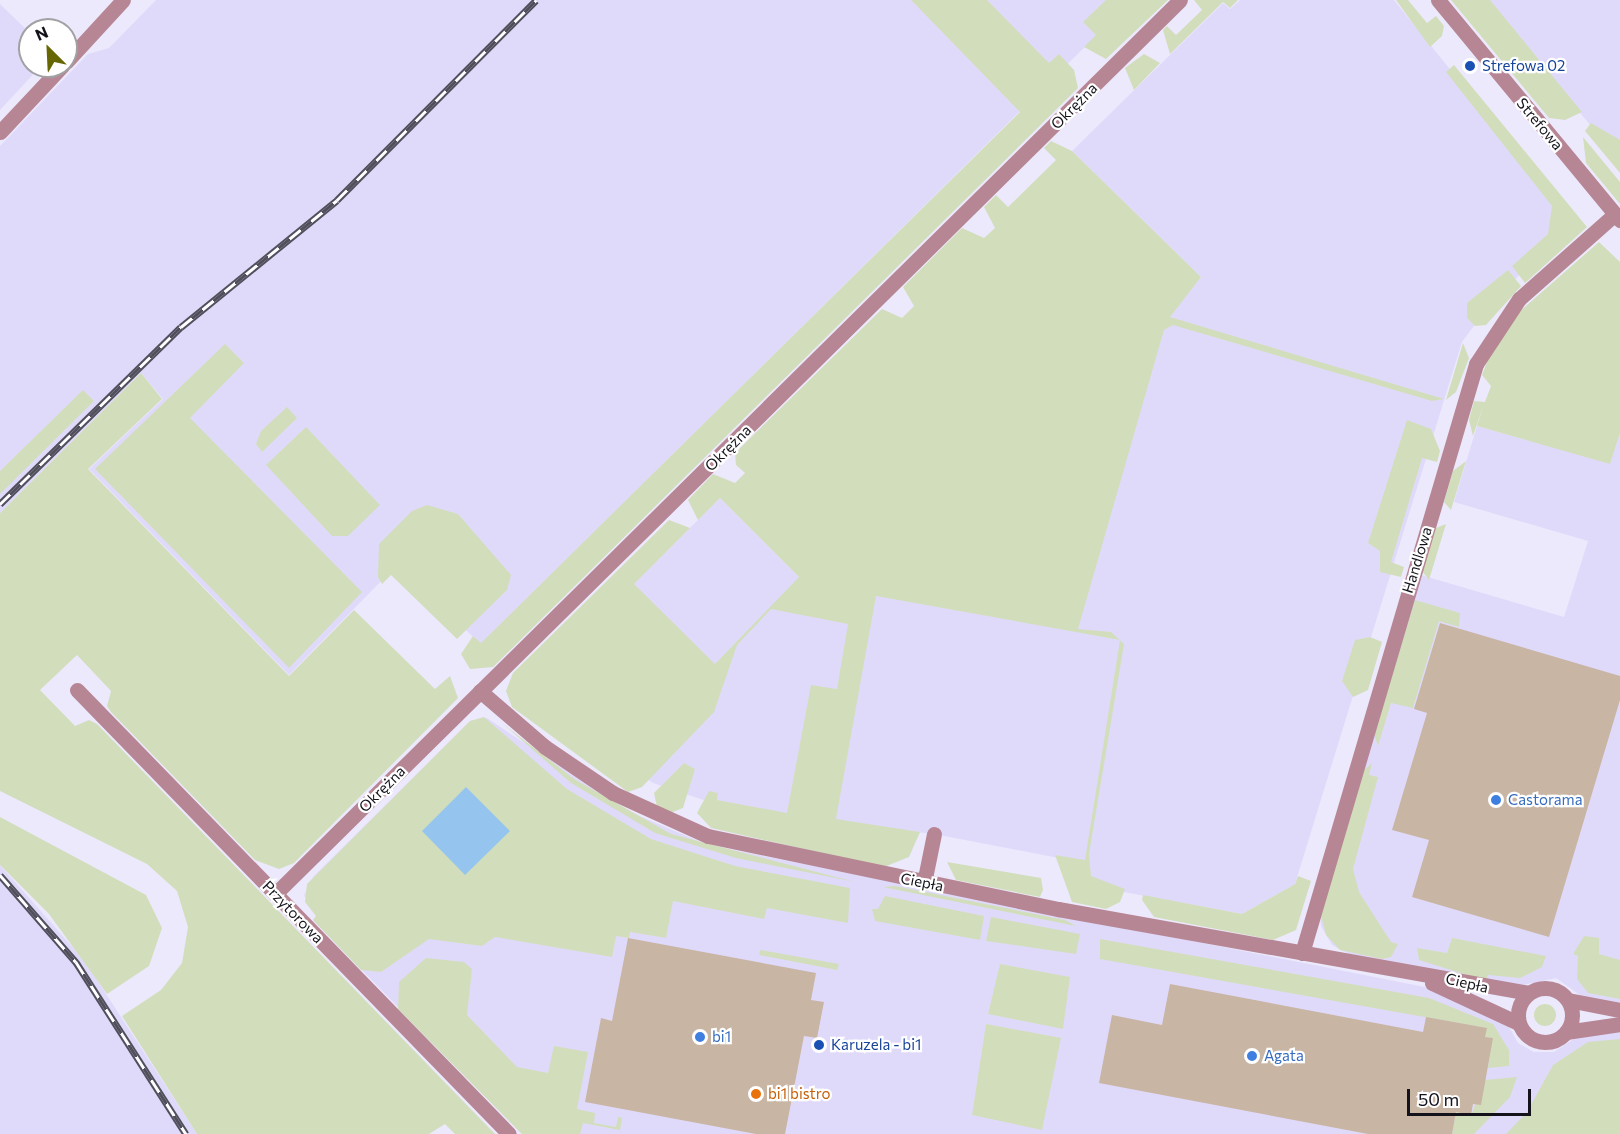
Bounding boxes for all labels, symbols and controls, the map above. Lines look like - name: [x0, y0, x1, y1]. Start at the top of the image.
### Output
- north arrow: [18, 18, 78, 78]
- text: N: [32, 22, 51, 44]
- place label: Strefowa 02: [1482, 57, 1565, 75]
- marker: Strefowa 02: [1463, 59, 1477, 73]
- street label: Okrężna: [1047, 79, 1101, 133]
- street label: Strefowa: [1513, 94, 1567, 154]
- street label: Okrężna: [701, 421, 755, 475]
- street label: Handlowa: [1398, 525, 1436, 595]
- street label: Okrężna: [355, 762, 409, 816]
- place label: Castorama: [1508, 791, 1583, 809]
- marker: Castorama: [1489, 793, 1503, 807]
- street label: Ciepła: [899, 869, 945, 895]
- street label: Przytorowa: [259, 877, 327, 947]
- street label: Ciepła: [1444, 969, 1490, 997]
- place label: bi1: [712, 1028, 731, 1046]
- marker: bi1: [693, 1030, 707, 1044]
- place label: Karuzela - bi1: [831, 1036, 922, 1054]
- marker: Karuzela - bi1: [812, 1038, 826, 1052]
- place label: Agata: [1264, 1047, 1304, 1065]
- marker: Agata: [1245, 1049, 1259, 1063]
- scale bar: [1410, 1077, 1534, 1115]
- place label: bi1 bistro: [768, 1085, 830, 1103]
- marker: bi1 bistro: [749, 1087, 763, 1101]
- text: 50 m: [1418, 1088, 1459, 1110]

